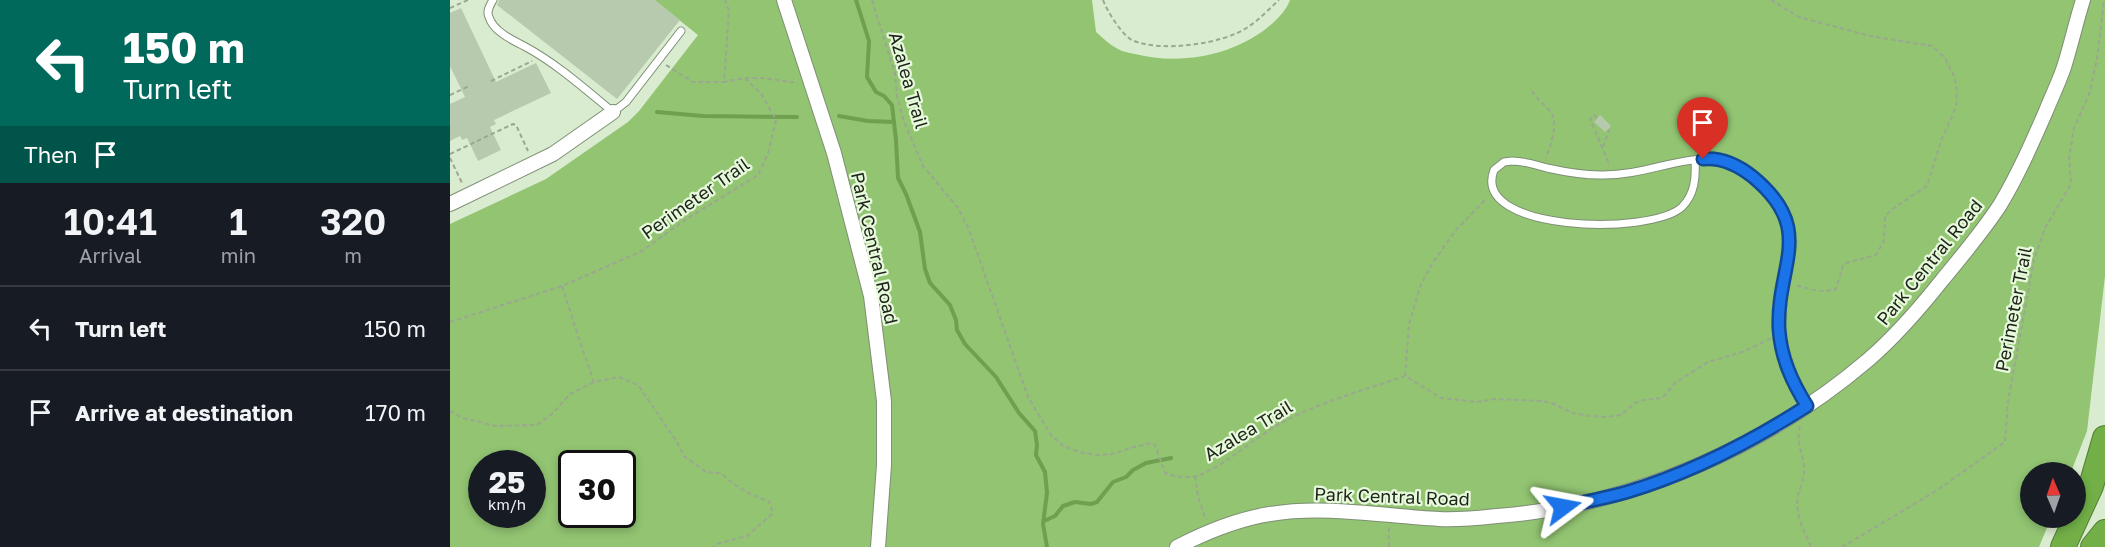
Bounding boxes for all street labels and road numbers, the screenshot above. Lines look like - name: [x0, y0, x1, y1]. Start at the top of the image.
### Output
- street label: Azalea Trail: [885, 29, 933, 131]
- street label: Perimeter Trail: [637, 153, 753, 243]
- street label: Park Central Road: [847, 170, 903, 326]
- street label: Park Central Road: [1871, 195, 1987, 329]
- street label: Perimeter Trail: [1990, 245, 2036, 373]
- street label: Azalea Trail: [1200, 395, 1296, 465]
- street label: Park Central Road: [1314, 482, 1470, 510]

